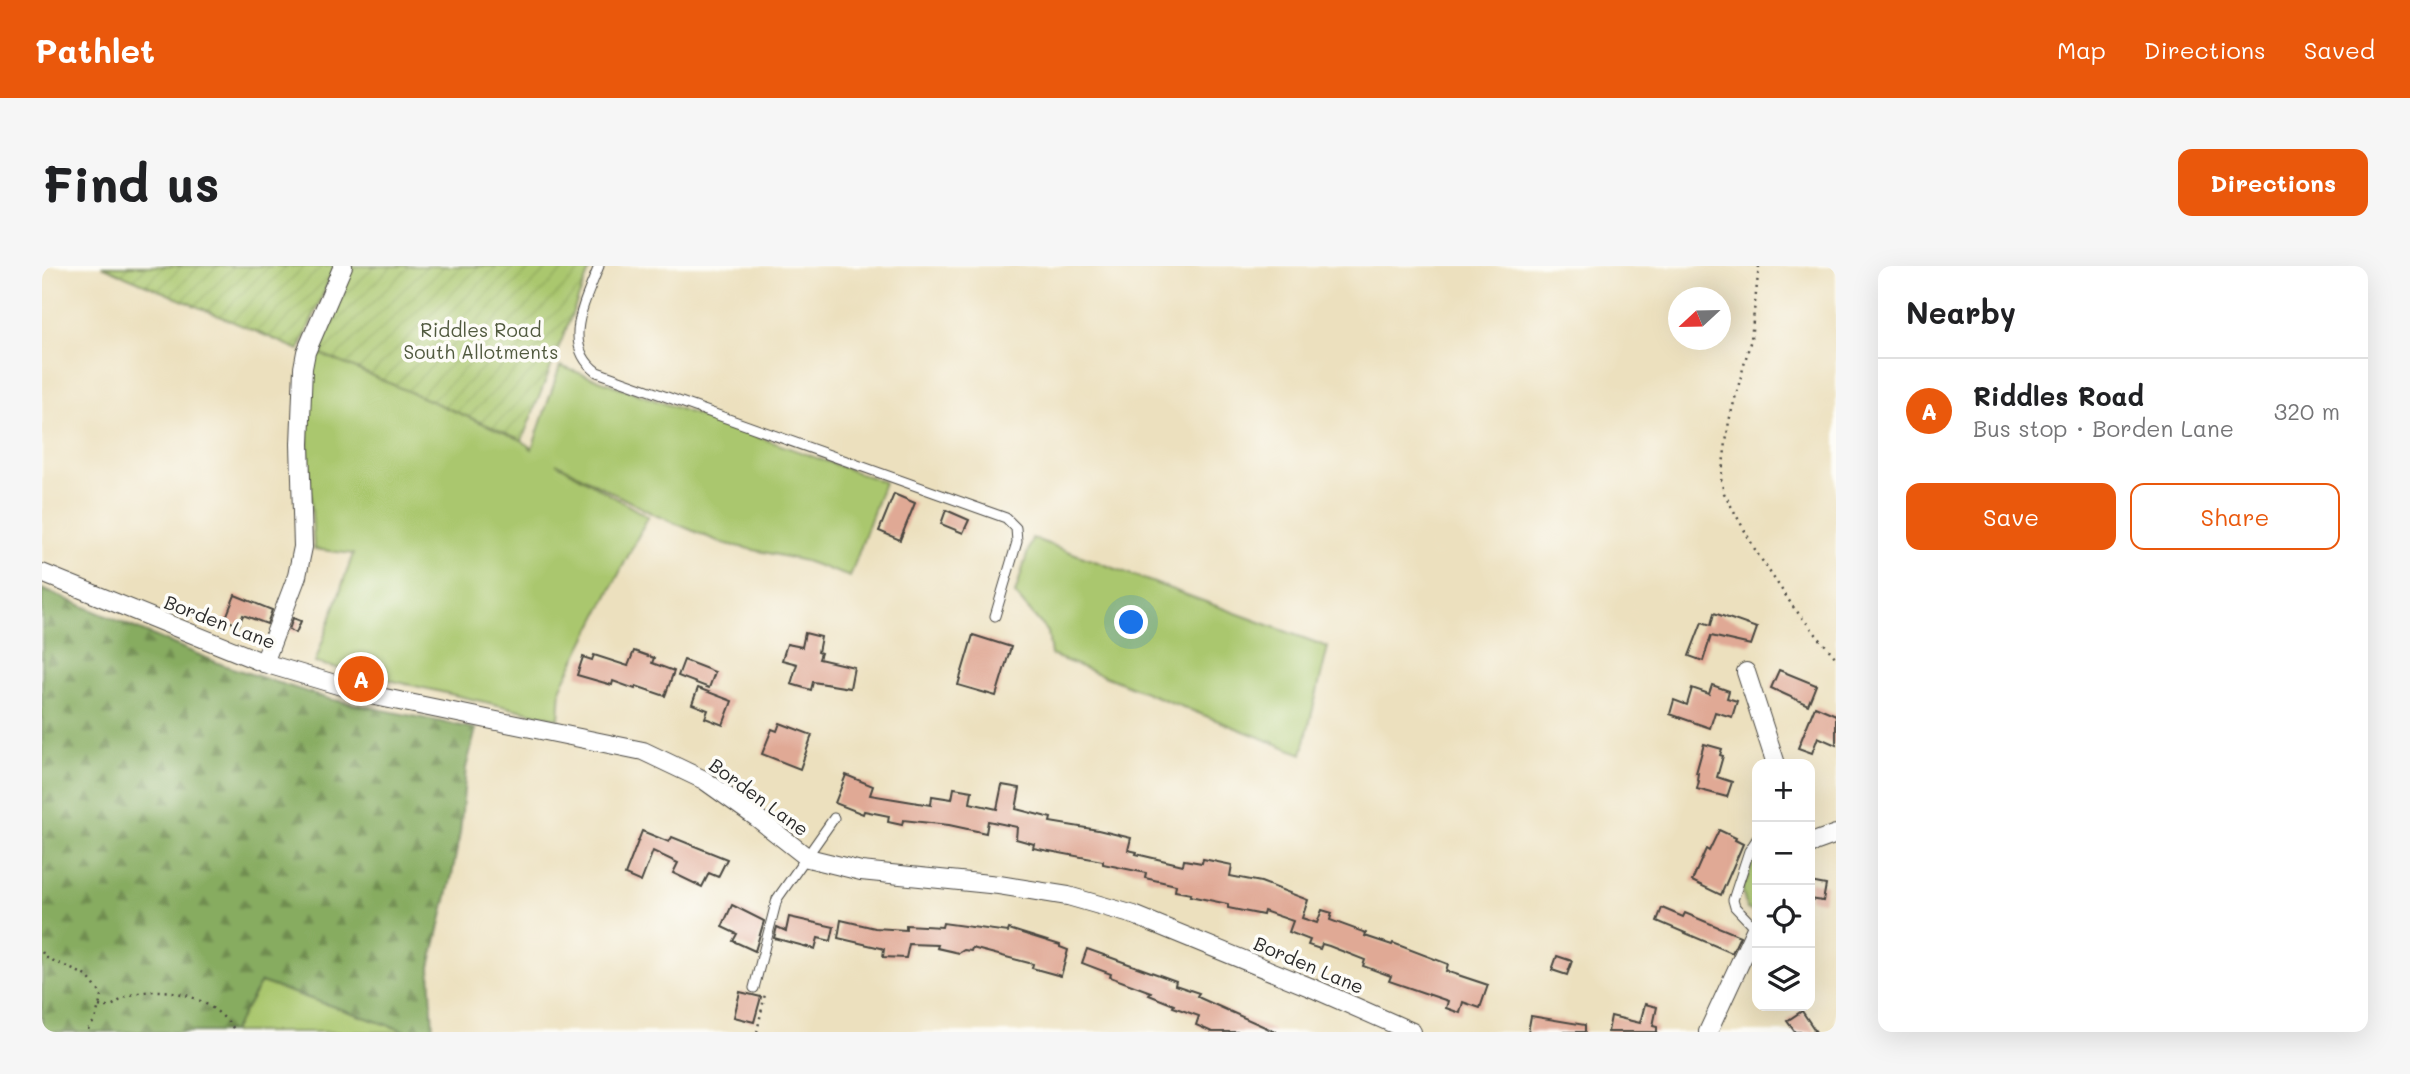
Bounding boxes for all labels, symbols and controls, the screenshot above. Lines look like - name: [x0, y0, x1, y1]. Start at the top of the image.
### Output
- text: Pathlet: [35, 28, 155, 71]
- text: Map: [2057, 34, 2106, 65]
- text: Directions: [2144, 34, 2266, 65]
- text: Saved: [2304, 34, 2375, 65]
- button: Directions: [2178, 149, 2368, 216]
- text: Find us: [42, 151, 220, 214]
- north arrow: [1668, 287, 1731, 350]
- text: Nearby: [1906, 292, 2016, 332]
- park label: Riddles Road South Allotments: [404, 317, 558, 364]
- text: Riddles Road: [1973, 379, 2144, 413]
- text: A: [1921, 396, 1937, 426]
- text: 320 m: [2274, 396, 2340, 426]
- text: Bus stop · Borden Lane: [1973, 413, 2234, 443]
- button: Save: [1906, 483, 2116, 550]
- button: Share: [2130, 483, 2340, 550]
- street label: Borden Lane: [161, 589, 279, 654]
- your location: [1114, 605, 1148, 639]
- pin: A: [338, 653, 384, 705]
- street label: Borden Lane: [705, 752, 814, 841]
- map controls: [1752, 759, 1815, 1011]
- button: +: [1752, 759, 1815, 822]
- button: −: [1752, 822, 1815, 885]
- button: locate: [1752, 885, 1815, 948]
- street label: Borden Lane: [1250, 930, 1368, 999]
- button: layers: [1752, 948, 1815, 1011]

